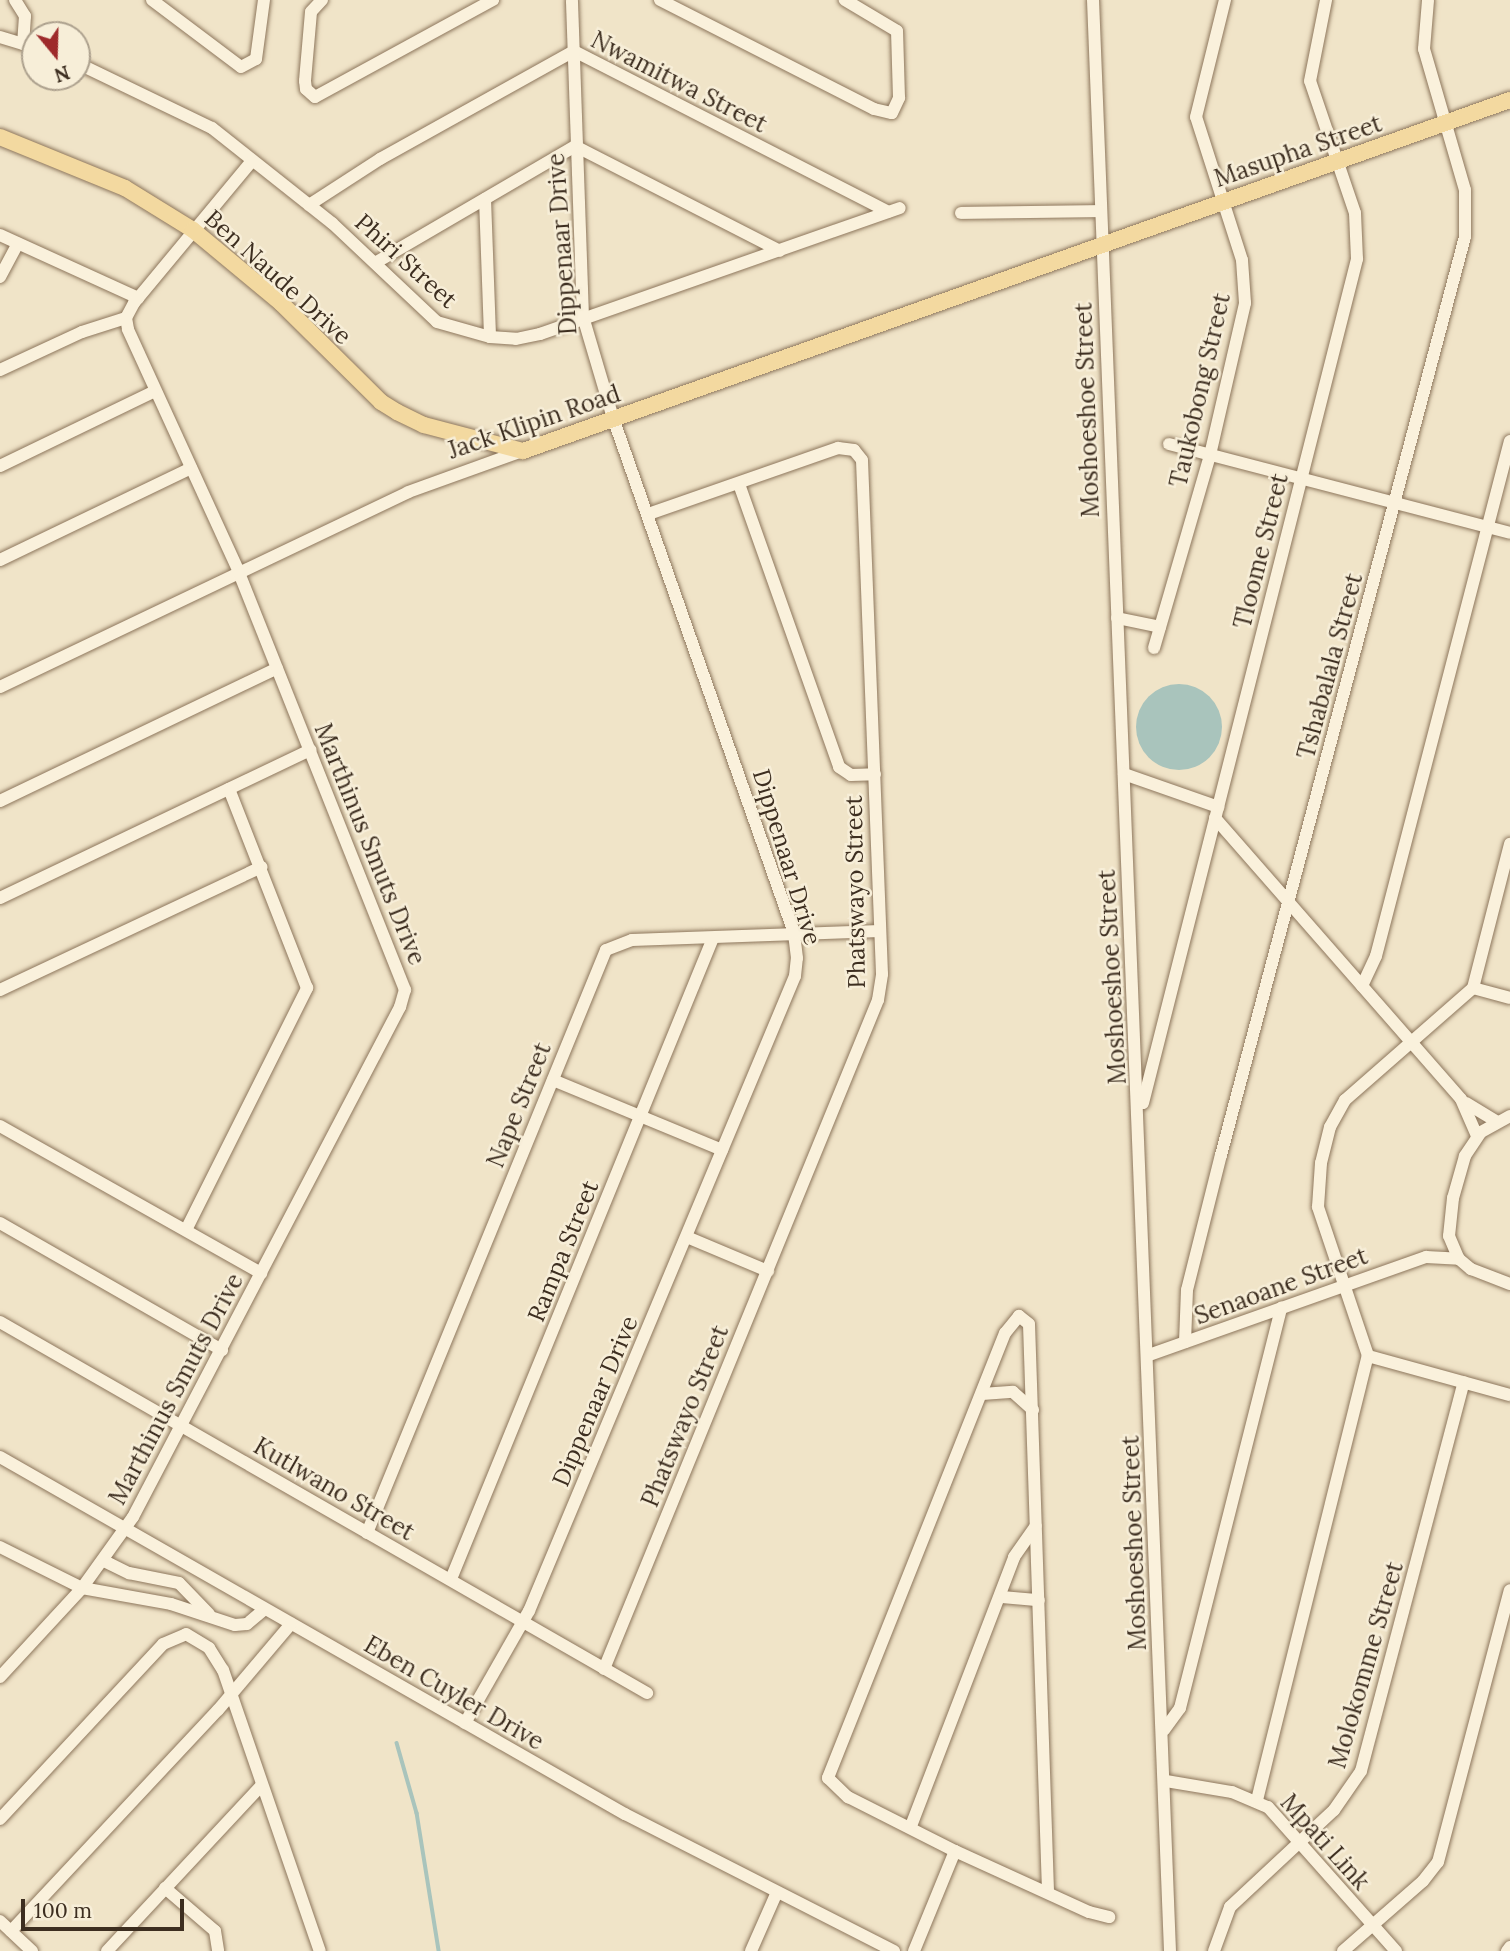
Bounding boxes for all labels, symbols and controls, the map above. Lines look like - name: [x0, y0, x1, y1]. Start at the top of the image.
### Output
- north arrow: [21, 21, 91, 91]
- street label: Nwamitwa Street: [586, 25, 772, 139]
- text: N: [51, 60, 73, 88]
- street label: Masupha Street: [1210, 109, 1386, 193]
- street label: Dippenaar Drive: [541, 152, 583, 336]
- street label: Ben Naude Drive: [199, 204, 357, 350]
- street label: Phiri Street: [349, 208, 463, 314]
- street label: Taukobong Street: [1164, 290, 1236, 490]
- street label: Moshoeshoe Street: [1069, 302, 1105, 518]
- street label: Jack Klipin Road: [444, 379, 624, 465]
- street label: Tloome Street: [1228, 470, 1294, 632]
- street label: Tshabalala Street: [1291, 570, 1369, 762]
- street label: Marthinus Smuts Drive: [308, 719, 432, 969]
- street label: Dippenaar Drive: [747, 766, 827, 948]
- street label: Phatswayo Street: [839, 795, 871, 989]
- street label: Moshoeshoe Street: [1092, 869, 1132, 1085]
- street label: Nape Street: [481, 1038, 557, 1172]
- street label: Rampa Street: [522, 1176, 604, 1326]
- street label: Senaoane Street: [1191, 1241, 1371, 1331]
- street label: Marthinus Smuts Drive: [103, 1268, 249, 1510]
- street label: Dippenaar Drive: [546, 1311, 644, 1491]
- street label: Phatswayo Street: [635, 1321, 735, 1511]
- street label: Kutlwano Street: [249, 1431, 419, 1547]
- street label: Moshoeshoe Street: [1116, 1435, 1152, 1651]
- street label: Molokomme Street: [1323, 1558, 1409, 1772]
- street label: Eben Cuyler Drive: [359, 1630, 549, 1756]
- street label: Mpati Link: [1274, 1788, 1376, 1896]
- scale bar: [24, 1884, 187, 1928]
- text: 100 m: [34, 1897, 92, 1924]

